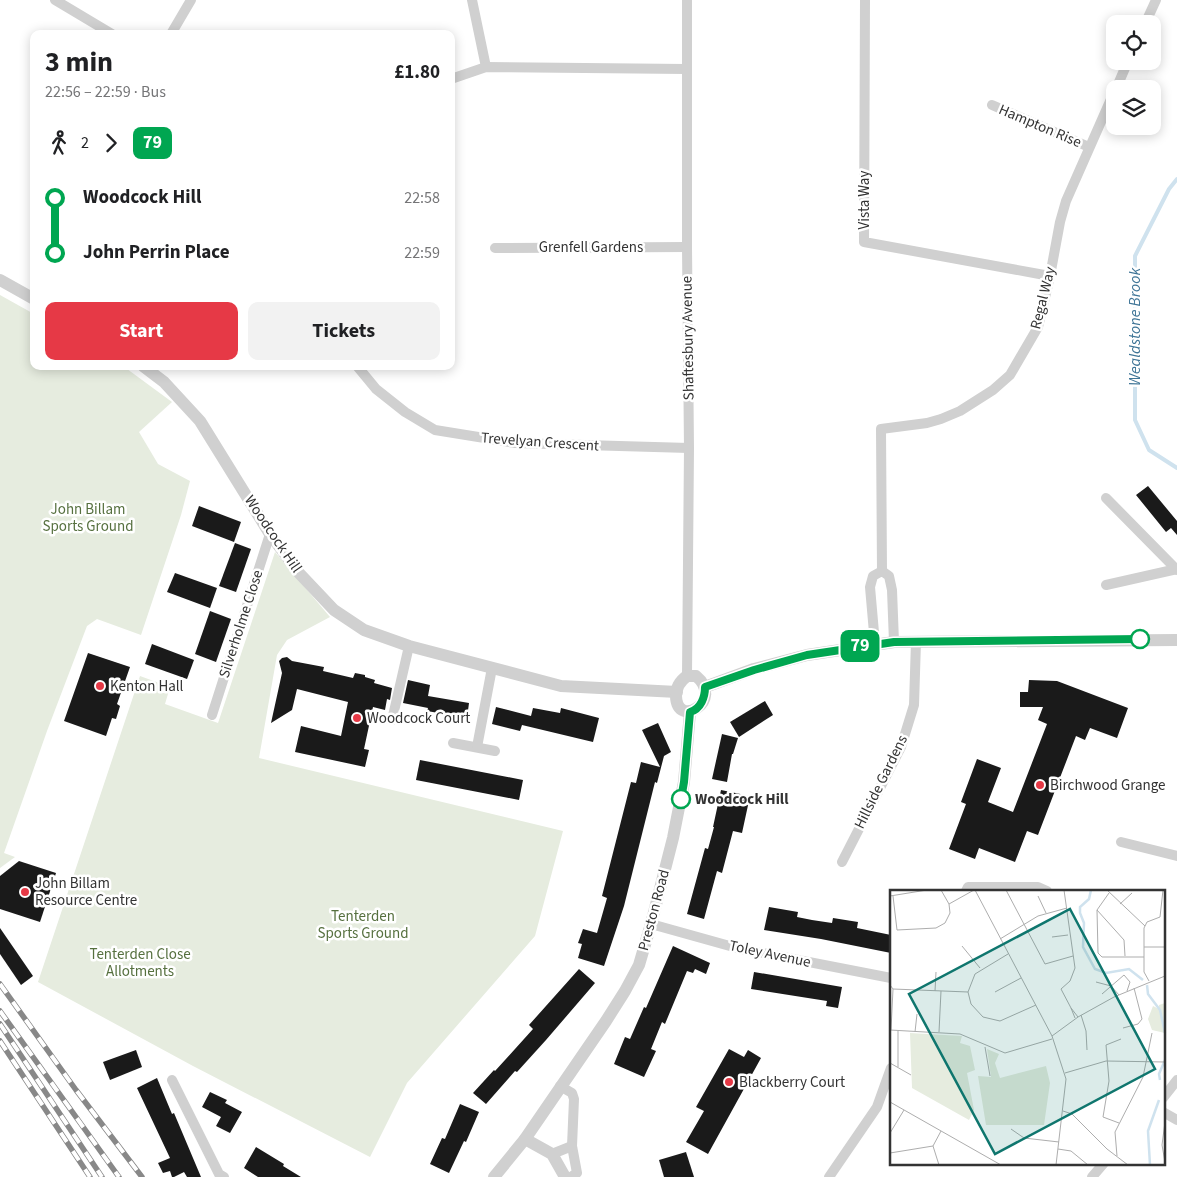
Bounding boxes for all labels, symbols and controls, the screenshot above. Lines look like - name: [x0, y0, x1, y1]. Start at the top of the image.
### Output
- map controls: [1106, 15, 1161, 135]
- button: locate: [1106, 15, 1161, 70]
- text: 3 min: [45, 42, 113, 82]
- text: £1.80: [394, 59, 440, 86]
- button: layers: [1106, 80, 1161, 135]
- text: 22:56 – 22:59 · Bus: [45, 81, 166, 103]
- street label: Hampton Rise: [995, 99, 1085, 153]
- icon: walk: [45, 129, 73, 157]
- icon: forward: [97, 129, 125, 157]
- text: 79: [143, 130, 162, 155]
- text: 2: [81, 132, 89, 154]
- street label: Vista Way: [854, 171, 875, 229]
- text: Woodcock Hill: [83, 184, 201, 211]
- text: 22:58: [404, 187, 440, 209]
- street label: Grenfell Gardens: [539, 237, 643, 258]
- text: John Perrin Place: [83, 239, 230, 266]
- text: 22:59: [404, 242, 440, 264]
- street label: Regal Way: [1025, 265, 1061, 331]
- water label: Wealdstone Brook: [1124, 268, 1146, 386]
- street label: Shaftesbury Avenue: [676, 276, 700, 400]
- button: Start: [45, 302, 238, 360]
- button: Tickets: [248, 302, 440, 360]
- street label: Trevelyan Crescent: [480, 427, 600, 457]
- street label: Woodcock Hill: [239, 491, 307, 577]
- park label: John Billam Sports Ground: [42, 499, 134, 537]
- street label: Silverholme Close: [214, 567, 268, 681]
- unlabelled marker: [1130, 629, 1150, 649]
- line badge: 79: [838, 630, 882, 662]
- text: 79: [850, 633, 870, 658]
- place label: Kenton Hall: [110, 676, 184, 697]
- marker: Kenton Hall: [94, 680, 106, 692]
- place label: Woodcock Court: [367, 708, 470, 729]
- marker: Woodcock Court: [351, 712, 363, 724]
- street label: Hillside Gardens: [849, 732, 913, 832]
- place label: Birchwood Grange: [1050, 775, 1166, 796]
- marker: Birchwood Grange: [1034, 779, 1046, 791]
- marker: Woodcock Hill: [671, 789, 691, 809]
- place label: Woodcock Hill: [695, 789, 789, 810]
- street label: Preston Road: [633, 867, 675, 953]
- place label: John Billam Resource Centre: [35, 873, 137, 911]
- marker: John Billam Resource Centre: [19, 886, 31, 898]
- inset map: [890, 890, 1164, 1164]
- park label: Tenterden Sports Ground: [317, 906, 409, 944]
- street label: Toley Avenue: [727, 935, 813, 973]
- park label: Tenterden Close Allotments: [89, 944, 191, 982]
- place label: Blackberry Court: [739, 1072, 845, 1093]
- marker: Blackberry Court: [723, 1076, 735, 1088]

